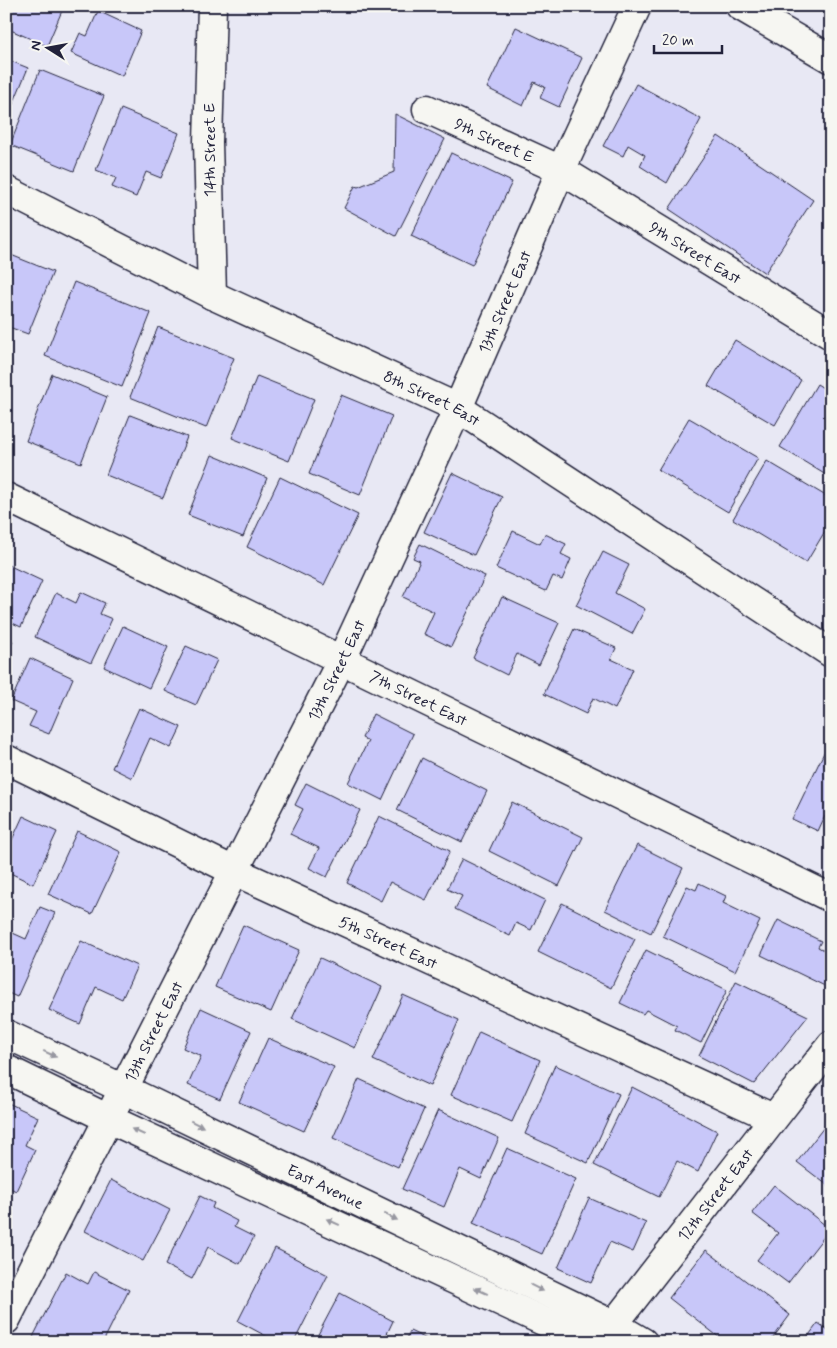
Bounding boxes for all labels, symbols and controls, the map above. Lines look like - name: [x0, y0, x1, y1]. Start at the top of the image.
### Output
- north arrow: [22, 22, 72, 72]
- scale bar: [654, 22, 722, 54]
- text: 20 m: [662, 31, 694, 51]
- text: N: [26, 39, 46, 52]
- street label: 14th Street E: [200, 103, 221, 197]
- street label: 9th Street E: [451, 114, 537, 168]
- street label: 9th Street East: [645, 217, 745, 290]
- street label: 13th Street East: [474, 247, 537, 357]
- street label: 8th Street East: [380, 366, 484, 432]
- street label: 13th Street East: [303, 616, 371, 725]
- street label: 7th Street East: [366, 666, 471, 732]
- street label: 5th Street East: [335, 912, 441, 975]
- street label: 13th Street East: [120, 978, 189, 1086]
- one-way arrow: [43, 1051, 57, 1059]
- one-way arrow: [190, 1120, 204, 1128]
- one-way arrow: [131, 1128, 145, 1136]
- street label: 12th Street East: [673, 1145, 759, 1246]
- street label: East Avenue: [283, 1160, 367, 1215]
- one-way arrow: [384, 1214, 398, 1222]
- one-way arrow: [326, 1218, 340, 1226]
- one-way arrow: [530, 1284, 544, 1292]
- one-way arrow: [473, 1287, 488, 1296]

